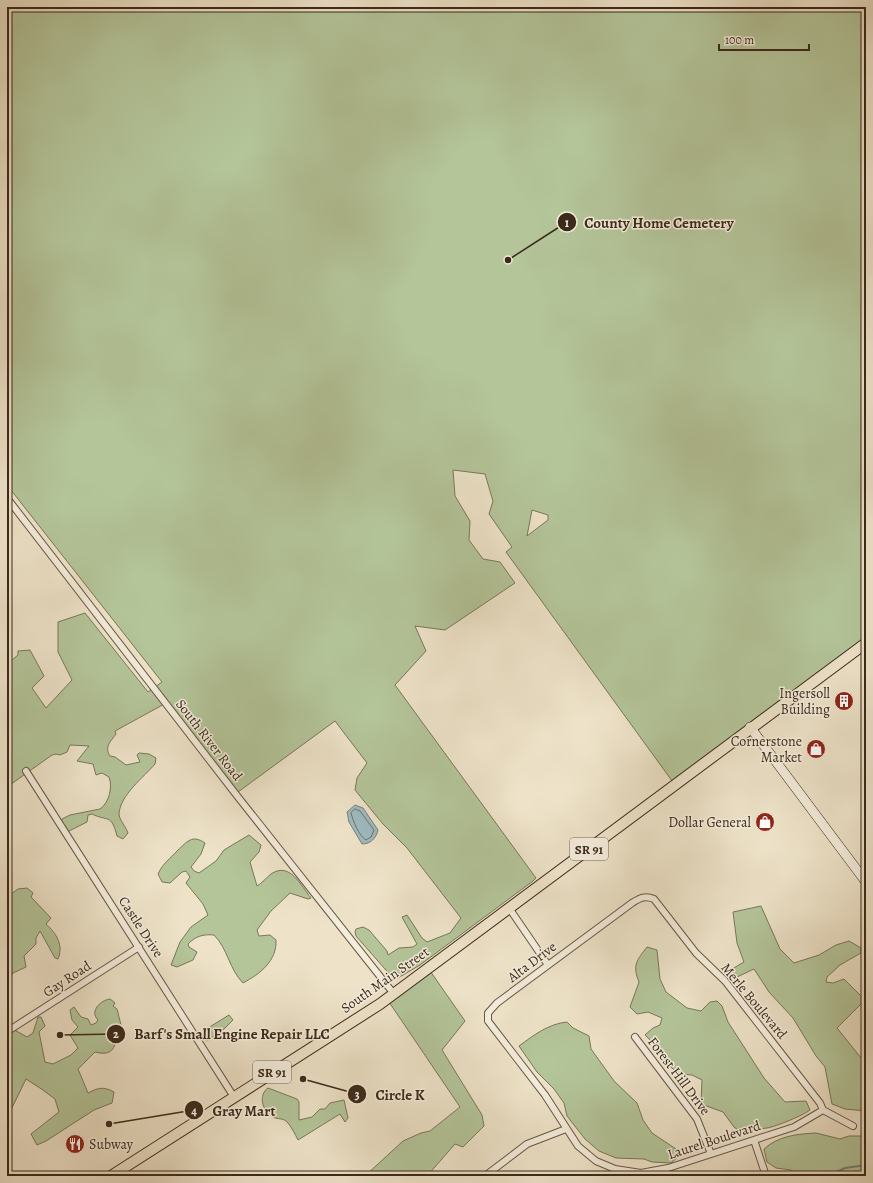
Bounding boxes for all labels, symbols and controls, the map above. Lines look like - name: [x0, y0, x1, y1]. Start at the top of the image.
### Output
- scale bar: [719, 26, 809, 52]
- text: 100 m: [725, 32, 754, 48]
- callout: County Home Cemetery: [557, 209, 742, 236]
- text: County Home Cemetery: [584, 213, 735, 233]
- text: 1: [565, 215, 570, 231]
- place label: Ingersoll Building: [779, 684, 831, 719]
- building icon: Ingersoll Building: [833, 690, 855, 712]
- street label: South River Road: [171, 695, 247, 785]
- place label: Cornerstone Market: [731, 732, 802, 767]
- shop icon: Cornerstone Market: [805, 738, 827, 760]
- shop icon: Dollar General: [754, 811, 776, 833]
- place label: Dollar General: [668, 813, 752, 832]
- road number: SR 91: [570, 838, 608, 860]
- street label: Castle Drive: [114, 893, 168, 961]
- street label: Alta Drive: [503, 937, 560, 987]
- street label: South Main Street: [337, 942, 433, 1018]
- street label: Gay Road: [39, 956, 95, 1002]
- street label: Merle Boulevard: [717, 959, 792, 1043]
- callout: Barf's Small Engine Repair LLC: [106, 1020, 338, 1047]
- text: Barf's Small Engine Repair LLC: [134, 1024, 330, 1044]
- text: 2: [113, 1026, 119, 1042]
- street label: Forest Hill Drive: [643, 1033, 715, 1119]
- road number: SR 91: [253, 1061, 291, 1083]
- callout: Circle K: [347, 1081, 432, 1108]
- text: Circle K: [375, 1085, 425, 1105]
- text: 3: [354, 1087, 360, 1103]
- callout: Gray Mart: [184, 1097, 283, 1124]
- text: Gray Mart: [213, 1101, 275, 1121]
- text: 4: [191, 1103, 197, 1119]
- street label: Laurel Boulevard: [665, 1116, 763, 1164]
- restaurant icon: Subway: [64, 1133, 86, 1155]
- place label: Subway: [89, 1135, 134, 1154]

